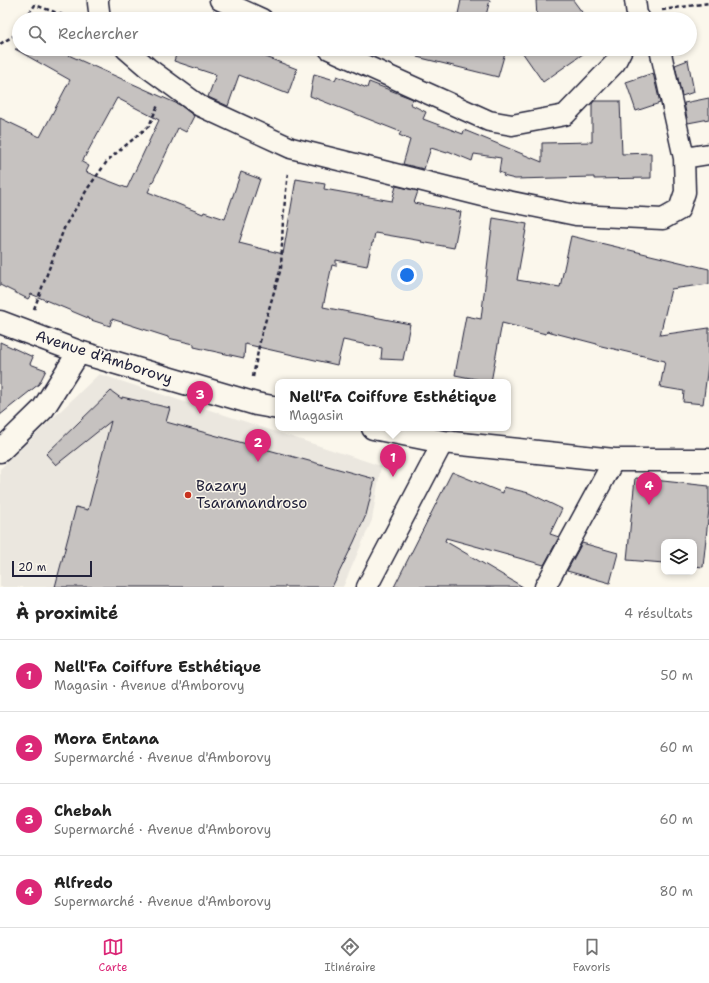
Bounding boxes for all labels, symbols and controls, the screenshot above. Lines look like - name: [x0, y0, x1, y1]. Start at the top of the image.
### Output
- search box: [12, 12, 697, 56]
- icon: search: [26, 23, 48, 45]
- text: Rechercher: [58, 24, 139, 44]
- your location: [397, 265, 417, 285]
- street label: Avenue d'Amborovy: [33, 325, 175, 389]
- popup: [275, 379, 511, 431]
- pin: 3: [187, 381, 213, 414]
- text: Nell'Fa Coiffure Esthétique: [289, 387, 497, 407]
- text: Magasin: [289, 407, 343, 424]
- pin: 2: [245, 429, 271, 462]
- pin: 1: [380, 444, 406, 477]
- pin: 4: [636, 472, 662, 505]
- place label: Bazary Tsaramandroso: [196, 476, 307, 513]
- marker: Bazary Tsaramandroso: [183, 490, 193, 500]
- map controls: [661, 539, 697, 575]
- button: layers: [661, 539, 697, 575]
- scale bar: [12, 559, 92, 578]
- text: 20 m: [18, 560, 46, 575]
- text: À proximité: [16, 602, 118, 624]
- text: 4 résultats: [624, 605, 693, 622]
- text: Nell'Fa Coiffure Esthétique: [54, 657, 261, 677]
- text: 1: [26, 667, 32, 684]
- text: 50 m: [660, 667, 693, 684]
- text: Magasin · Avenue d'Amborovy: [54, 677, 244, 694]
- text: Mora Entana: [54, 729, 159, 749]
- text: 2: [24, 739, 34, 756]
- text: 60 m: [660, 739, 693, 756]
- text: Supermarché · Avenue d'Amborovy: [54, 749, 271, 766]
- text: Chebah: [54, 801, 112, 821]
- text: 3: [24, 811, 34, 828]
- text: 60 m: [660, 811, 693, 828]
- text: Supermarché · Avenue d'Amborovy: [54, 821, 271, 838]
- text: Alfredo: [54, 873, 113, 893]
- text: 4: [24, 883, 34, 900]
- text: 80 m: [659, 883, 693, 900]
- text: Supermarché · Avenue d'Amborovy: [54, 893, 271, 910]
- tab: Carte: [99, 936, 127, 975]
- tab: Itinéraire: [325, 936, 376, 975]
- tab: Favoris: [573, 936, 610, 975]

